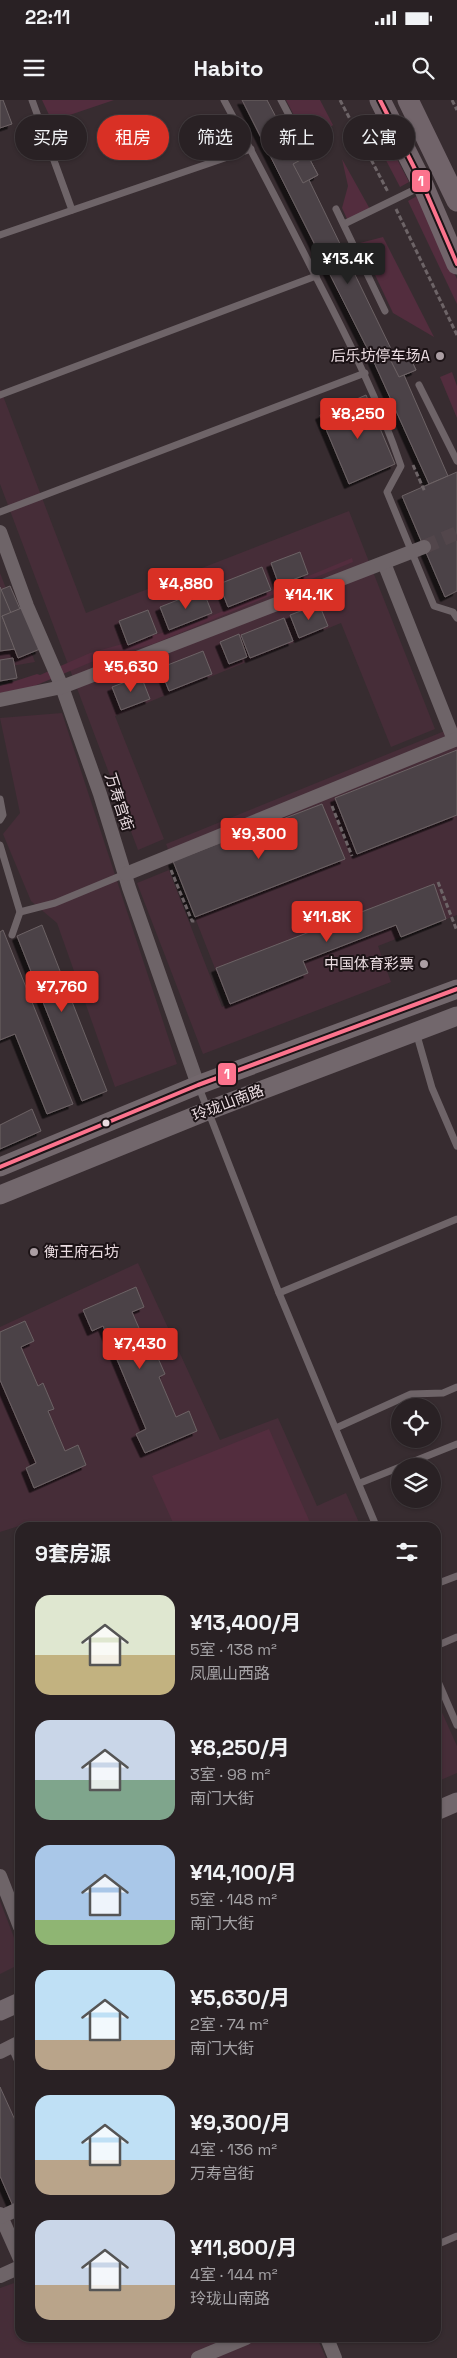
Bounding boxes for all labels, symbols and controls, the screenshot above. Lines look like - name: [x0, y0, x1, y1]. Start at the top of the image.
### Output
- text: 22:11: [25, 5, 70, 30]
- icon: menu: [20, 54, 48, 82]
- text: Habito: [193, 54, 264, 82]
- icon: search: [409, 54, 437, 82]
- chip: 买房: [15, 115, 87, 160]
- chip: 租房: [97, 115, 169, 160]
- chip: 筛选: [179, 115, 251, 160]
- chip: 新上: [261, 115, 333, 160]
- chip: 公寓: [343, 115, 415, 160]
- line badge: 1: [411, 169, 431, 193]
- text: 1: [418, 172, 424, 190]
- pin: ¥13.4K: [307, 242, 389, 285]
- text: ¥13.4K: [322, 248, 374, 269]
- place label: 后乐坊停车场A: [331, 346, 431, 365]
- marker: 后乐坊停车场A: [434, 350, 446, 362]
- pin: ¥8,250: [317, 398, 399, 440]
- text: ¥8,250: [331, 403, 385, 424]
- pin: ¥4,880: [145, 568, 227, 610]
- text: ¥4,880: [159, 573, 213, 594]
- pin: ¥14.1K: [268, 578, 350, 621]
- text: ¥14.1K: [285, 584, 333, 605]
- pin: ¥5,630: [90, 650, 172, 693]
- text: ¥5,630: [104, 656, 158, 677]
- street label: 万寿宫街: [101, 770, 138, 833]
- pin: ¥9,300: [218, 818, 300, 860]
- text: ¥9,300: [232, 823, 286, 844]
- pin: ¥11.8K: [286, 900, 368, 943]
- text: ¥11.8K: [303, 906, 351, 927]
- place label: 中国体育彩票: [324, 954, 414, 973]
- marker: 中国体育彩票: [418, 958, 430, 970]
- pin: ¥7,760: [21, 970, 103, 1013]
- text: ¥7,760: [37, 976, 87, 997]
- line badge: 1: [217, 1062, 237, 1086]
- text: 1: [224, 1065, 230, 1083]
- street label: 玲珑山南路: [189, 1080, 266, 1125]
- unlabelled marker: [101, 1118, 111, 1128]
- place label: 衡王府石坊: [44, 1242, 119, 1261]
- marker: 衡王府石坊: [28, 1246, 40, 1258]
- pin: ¥7,430: [99, 1328, 181, 1370]
- text: ¥7,430: [114, 1333, 166, 1354]
- map controls: [391, 1398, 441, 1508]
- button: locate: [391, 1398, 441, 1448]
- button: layers: [391, 1458, 441, 1508]
- icon: filters: [393, 1538, 421, 1566]
- text: 9套房源: [35, 1540, 111, 1567]
- text: ¥13,400/月: [190, 1609, 301, 1636]
- icon: home: [75, 1615, 135, 1675]
- text: 5室 · 138 m²: [190, 1639, 277, 1660]
- text: 凤凰山西路: [190, 1663, 270, 1684]
- text: ¥8,250/月: [190, 1734, 290, 1761]
- icon: home: [75, 1740, 135, 1800]
- text: 3室 · 98 m²: [190, 1764, 270, 1785]
- text: 南门大街: [190, 1788, 254, 1809]
- text: ¥14,100/月: [190, 1859, 297, 1886]
- icon: home: [75, 1865, 135, 1925]
- text: 5室 · 148 m²: [190, 1889, 277, 1910]
- text: 南门大街: [190, 1913, 254, 1934]
- text: ¥5,630/月: [190, 1984, 290, 2011]
- icon: home: [75, 1990, 135, 2050]
- text: 2室 · 74 m²: [190, 2014, 269, 2035]
- text: 南门大街: [190, 2038, 254, 2059]
- text: ¥9,300/月: [190, 2109, 291, 2136]
- icon: home: [75, 2115, 135, 2175]
- text: 4室 · 136 m²: [190, 2139, 277, 2160]
- text: 万寿宫街: [190, 2163, 254, 2184]
- text: ¥11,800/月: [190, 2234, 297, 2261]
- icon: home: [75, 2240, 135, 2300]
- text: 4室 · 144 m²: [190, 2264, 278, 2285]
- text: 玲珑山南路: [190, 2288, 270, 2309]

